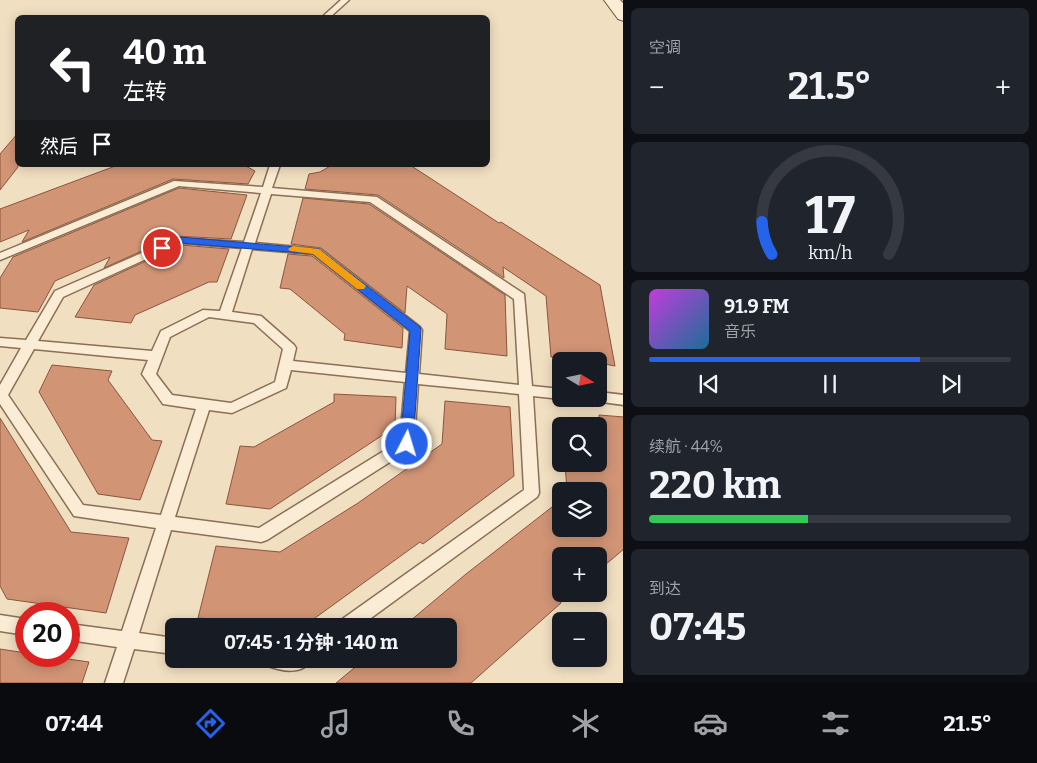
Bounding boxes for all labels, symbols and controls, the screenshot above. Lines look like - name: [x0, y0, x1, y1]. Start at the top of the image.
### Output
- text: 40 m: [123, 31, 206, 73]
- icon: left: [40, 35, 105, 100]
- text: 空调: [649, 38, 681, 57]
- text: 21.5°: [788, 63, 872, 109]
- text: −: [649, 71, 664, 104]
- text: +: [995, 71, 1011, 104]
- text: 左转: [123, 78, 167, 105]
- icon: arrive: [88, 130, 116, 158]
- text: 然后: [40, 135, 78, 158]
- text: 17: [805, 184, 855, 247]
- pin: [141, 227, 183, 269]
- icon: arrive: [148, 234, 176, 262]
- text: km/h: [808, 242, 852, 264]
- text: 91.9 FM: [724, 295, 789, 318]
- text: 音乐: [724, 322, 756, 341]
- north arrow: [552, 352, 608, 408]
- map controls: [552, 352, 607, 667]
- icon: previous: [695, 370, 723, 398]
- icon: pause: [816, 370, 844, 398]
- icon: next: [937, 370, 965, 398]
- position arrow: [380, 417, 432, 469]
- button: search: [552, 417, 607, 472]
- text: 续航 · 44%: [649, 437, 723, 456]
- text: 220 km: [649, 462, 781, 508]
- button: layers: [552, 482, 607, 537]
- button: +: [552, 547, 607, 602]
- text: 到达: [649, 579, 681, 598]
- speed limit sign: 20: [15, 602, 80, 667]
- text: 07:45: [649, 604, 746, 650]
- button: −: [552, 612, 607, 667]
- text: 07:45 · 1 分钟 · 140 m: [224, 631, 398, 654]
- icon: directions: [193, 706, 228, 741]
- icon: music: [318, 706, 353, 741]
- icon: phone: [443, 706, 478, 741]
- icon: climate: [568, 706, 603, 741]
- icon: car: [693, 706, 728, 741]
- icon: filters: [818, 706, 853, 741]
- text: 07:44: [45, 710, 103, 737]
- text: 21.5°: [943, 710, 992, 737]

